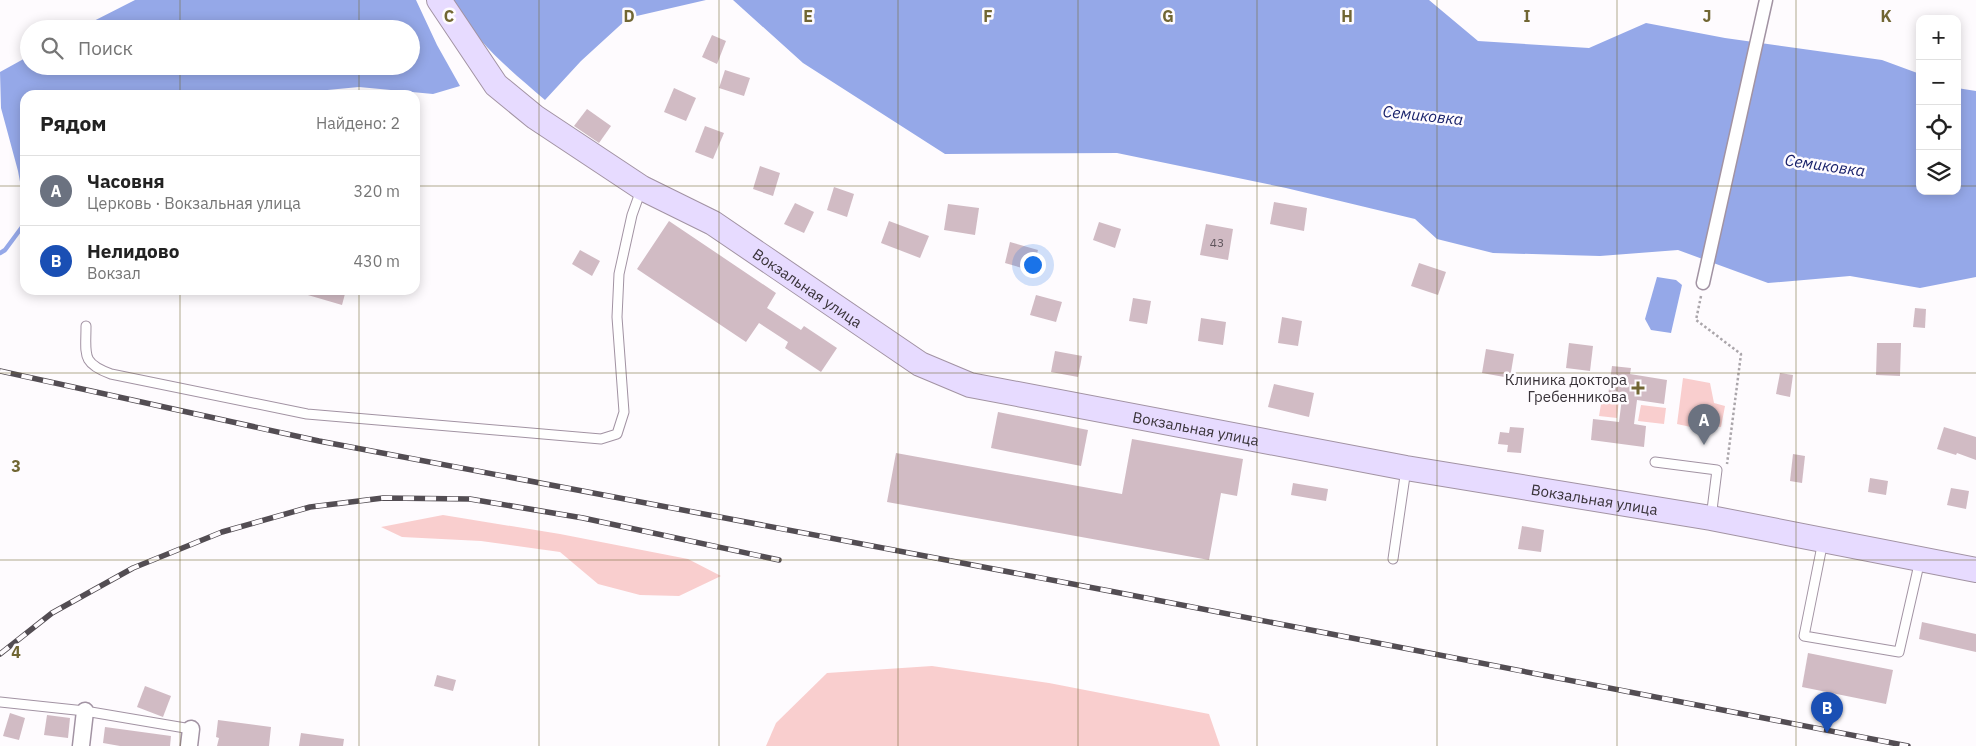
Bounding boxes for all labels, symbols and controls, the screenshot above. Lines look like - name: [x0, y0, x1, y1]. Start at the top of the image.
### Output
- text: C: [444, 6, 454, 26]
- text: D: [623, 6, 635, 26]
- text: E: [803, 6, 813, 26]
- text: F: [983, 6, 993, 26]
- text: G: [1162, 6, 1174, 26]
- text: H: [1341, 6, 1353, 26]
- text: I: [1524, 6, 1531, 26]
- text: J: [1703, 6, 1711, 26]
- text: K: [1880, 6, 1892, 26]
- map controls: [1916, 15, 1961, 195]
- button: +: [1916, 15, 1961, 60]
- search box: [20, 20, 420, 75]
- icon: search: [38, 34, 66, 62]
- text: Поиск: [78, 36, 133, 60]
- button: −: [1916, 60, 1961, 105]
- water label: Семиковка: [1382, 101, 1464, 129]
- button: locate: [1916, 105, 1961, 150]
- text: Рядом: [40, 109, 107, 137]
- text: Найдено: 2: [316, 113, 400, 133]
- water label: Семиковка: [1784, 149, 1866, 181]
- button: layers: [1916, 150, 1961, 195]
- text: Часовня: [87, 169, 165, 193]
- text: A: [51, 181, 61, 201]
- text: 320 m: [353, 181, 400, 201]
- text: Церковь · Вокзальная улица: [87, 193, 301, 213]
- house number: 43: [1210, 235, 1224, 250]
- text: Нелидово: [87, 239, 179, 263]
- street label: Вокзальная улица: [749, 244, 866, 331]
- text: B: [51, 251, 61, 271]
- text: 430 m: [353, 251, 400, 271]
- your location: [1020, 252, 1046, 278]
- text: Вокзал: [87, 263, 141, 283]
- place label: Клиника доктора Гребенникова: [1505, 370, 1627, 406]
- marker: Клиника доктора Гребенникова: [1631, 381, 1645, 395]
- pin: A: [1688, 404, 1720, 445]
- street label: Вокзальная улица: [1131, 407, 1261, 449]
- text: 3: [11, 456, 21, 476]
- street label: Вокзальная улица: [1530, 479, 1659, 519]
- text: 4: [11, 642, 21, 662]
- pin: B: [1811, 692, 1843, 733]

